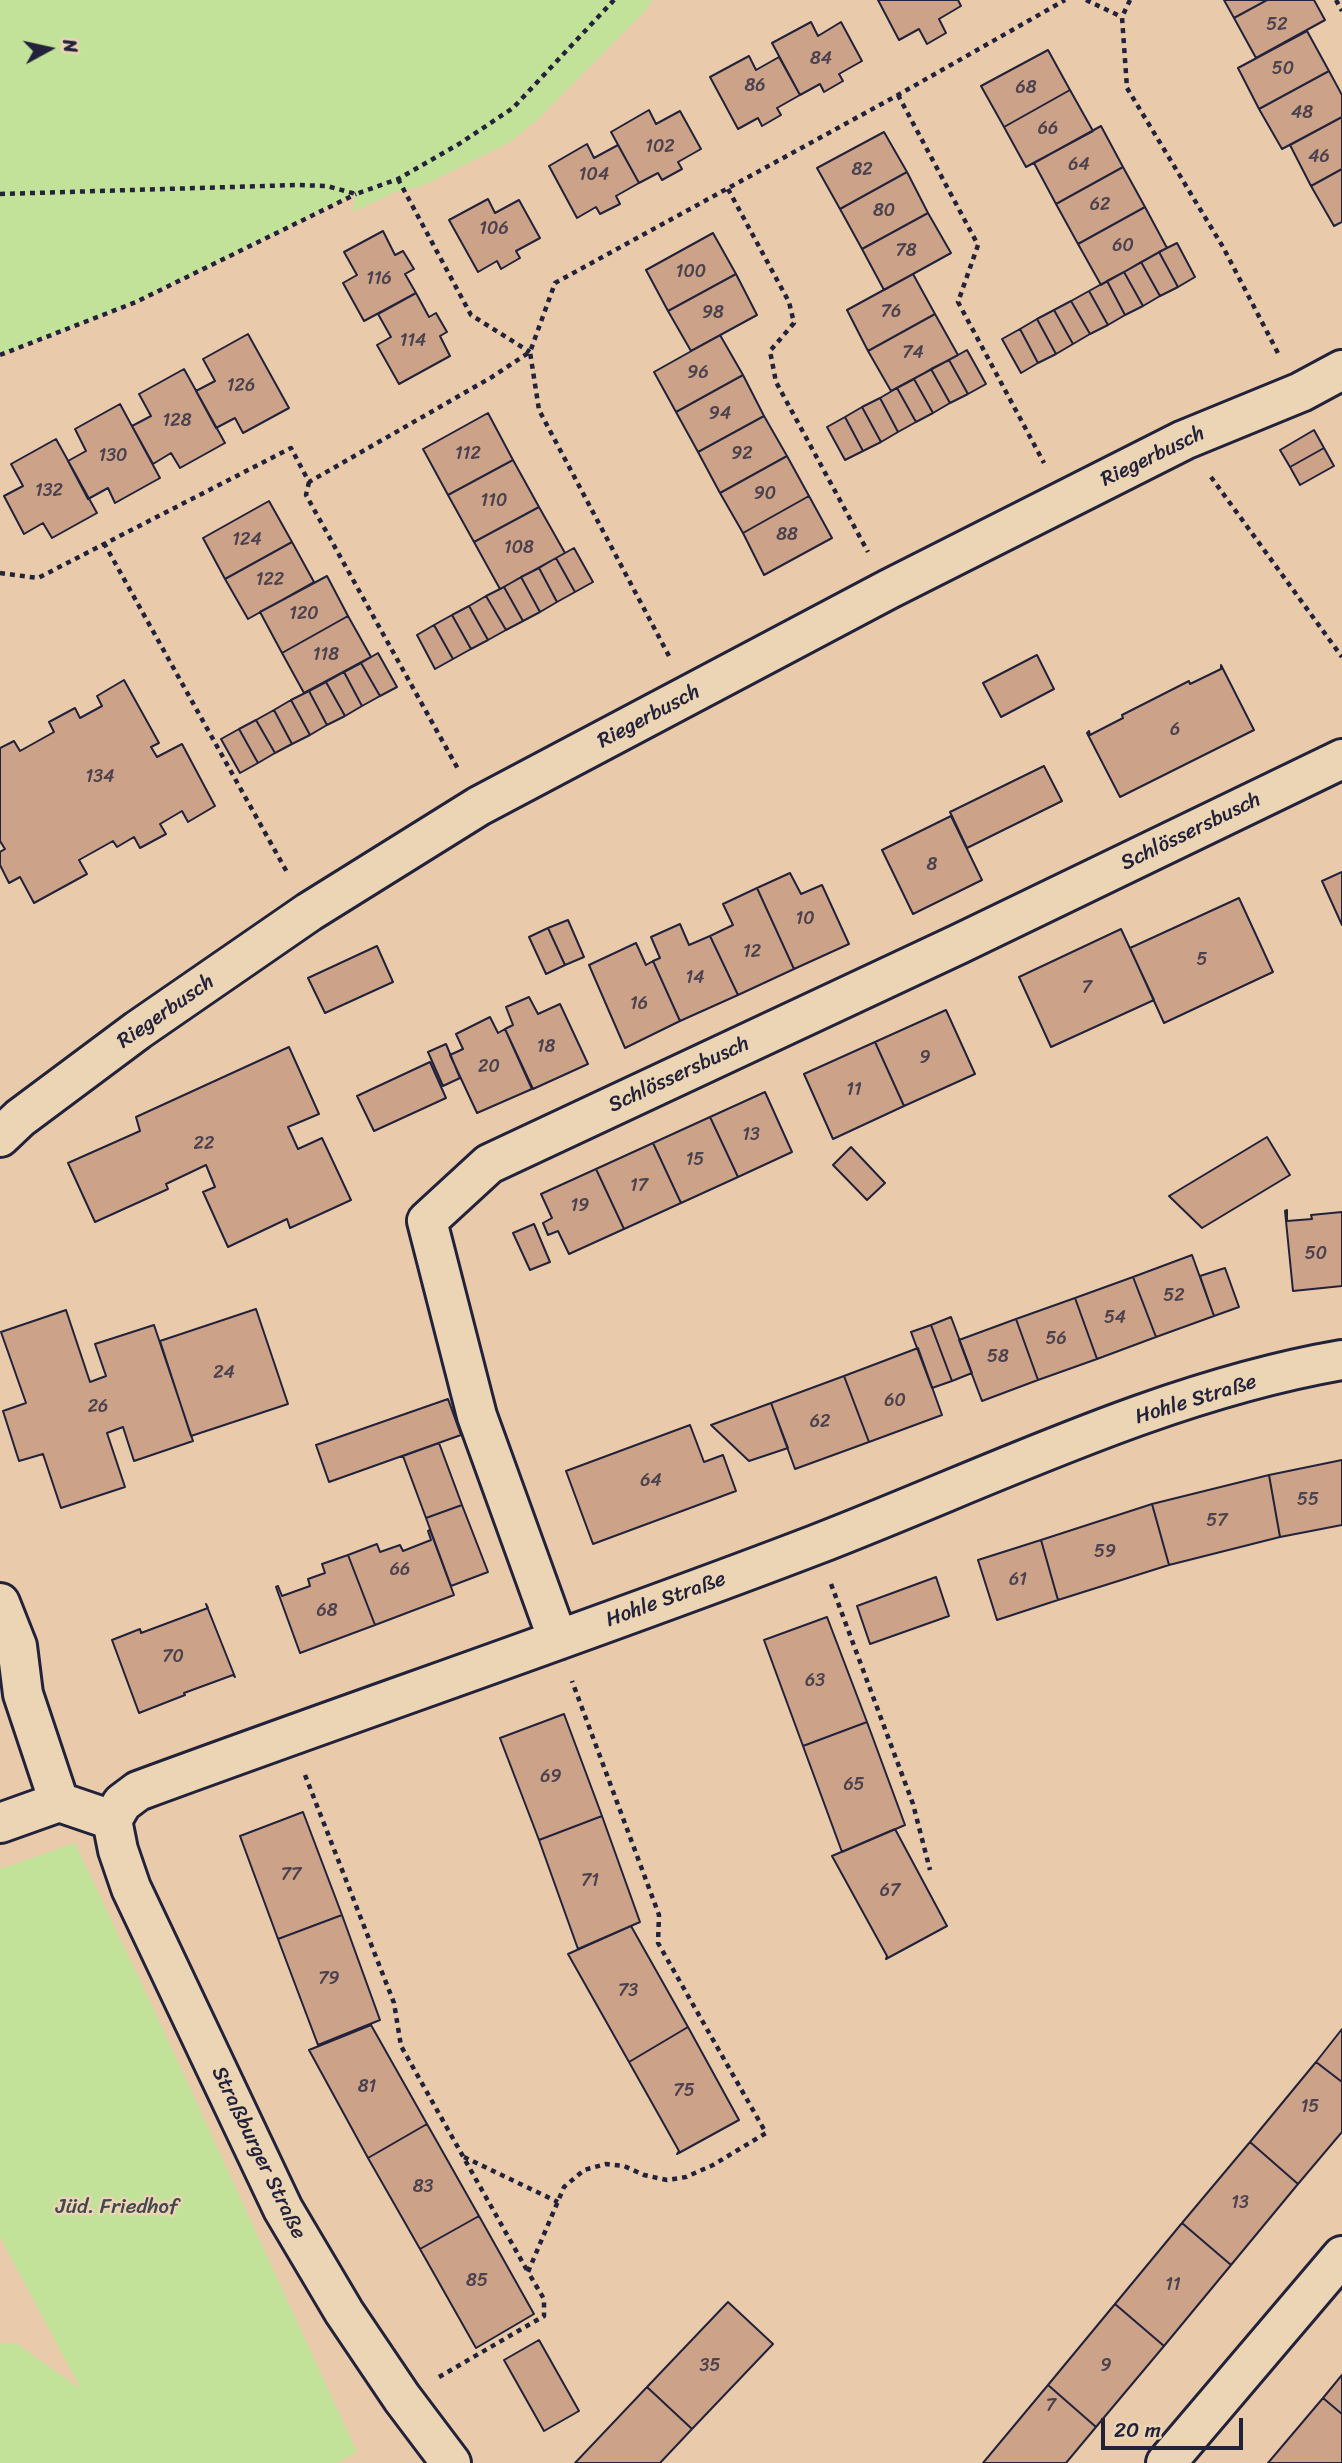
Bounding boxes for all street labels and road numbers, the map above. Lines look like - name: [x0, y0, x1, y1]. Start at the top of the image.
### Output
- street label: Riegerbusch: [1097, 421, 1209, 493]
- street label: Riegerbusch: [594, 680, 704, 754]
- street label: Schlössersbusch: [1117, 787, 1265, 877]
- street label: Riegerbusch: [113, 969, 219, 1055]
- street label: Schlössersbusch: [605, 1031, 753, 1119]
- street label: Hohle Straße: [1132, 1370, 1260, 1430]
- street label: Hohle Straße: [603, 1567, 729, 1633]
- street label: Straßburger Straße: [205, 2063, 311, 2243]

